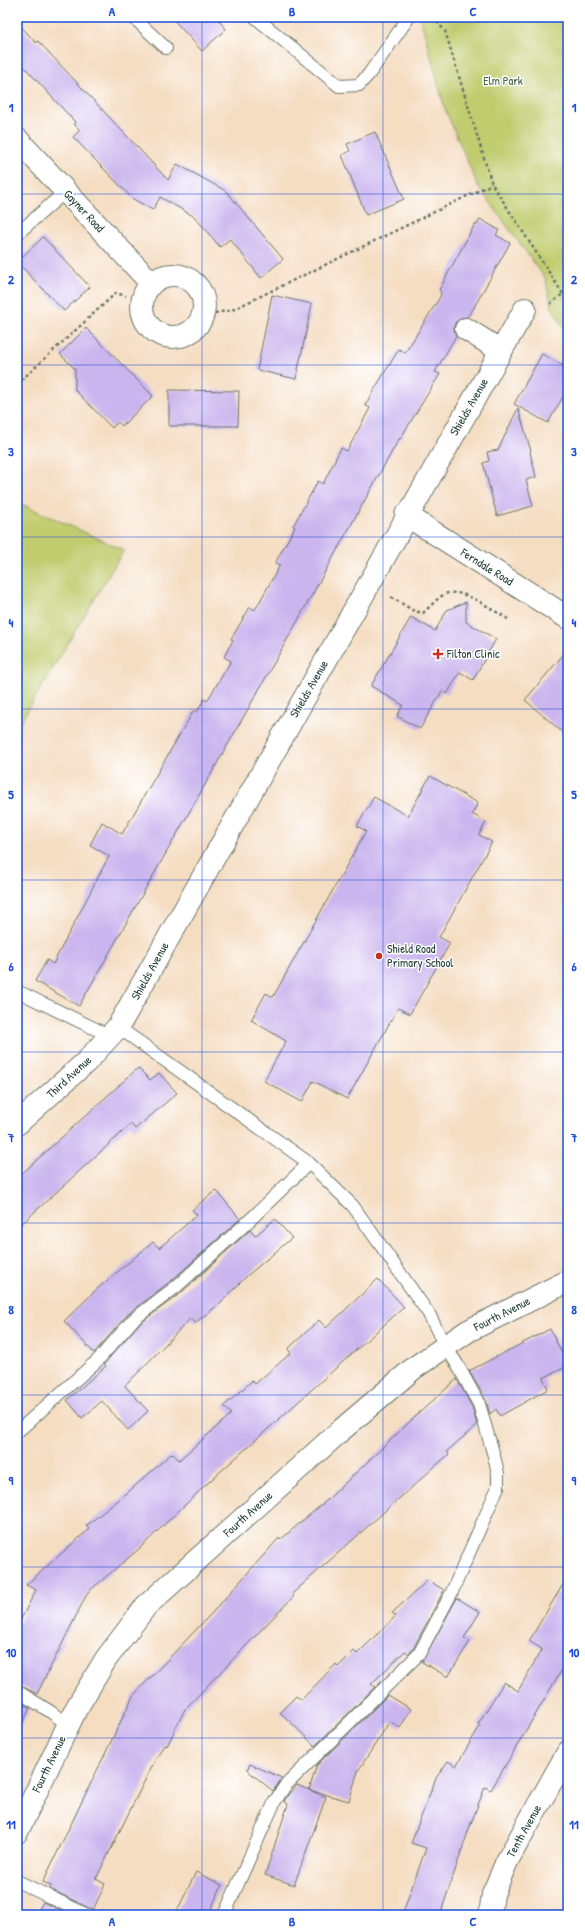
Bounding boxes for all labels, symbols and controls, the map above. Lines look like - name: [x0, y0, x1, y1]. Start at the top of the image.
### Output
- text: A: [109, 2, 116, 20]
- text: B: [289, 2, 296, 20]
- text: C: [469, 2, 477, 20]
- park label: Elm Park: [483, 72, 523, 89]
- text: 1: [9, 98, 14, 116]
- text: 1: [572, 98, 577, 116]
- street label: Gayner Road: [60, 186, 109, 236]
- text: 2: [8, 270, 15, 288]
- text: 2: [571, 270, 578, 288]
- street label: Shields Avenue: [445, 375, 492, 439]
- text: 3: [8, 442, 14, 460]
- text: 3: [571, 442, 577, 460]
- street label: Ferndale Road: [457, 543, 517, 590]
- text: 4: [9, 613, 14, 631]
- text: 4: [572, 613, 577, 631]
- place label: Filton Clinic: [446, 645, 500, 662]
- marker: Filton Clinic: [432, 648, 444, 660]
- street label: Shields Avenue: [285, 657, 332, 721]
- text: 5: [8, 785, 14, 803]
- text: 5: [571, 785, 577, 803]
- street label: Shields Avenue: [127, 939, 173, 1003]
- place label: Shield Road Primary School: [387, 940, 454, 971]
- marker: Shield Road Primary School: [374, 951, 384, 961]
- text: 6: [8, 957, 14, 975]
- text: 6: [571, 957, 577, 975]
- street label: Third Avenue: [42, 1051, 95, 1102]
- text: 7: [7, 1128, 15, 1146]
- text: 7: [570, 1128, 578, 1146]
- street label: Fourth Avenue: [470, 1292, 533, 1335]
- text: 8: [8, 1300, 14, 1318]
- text: 8: [571, 1300, 577, 1318]
- text: 9: [9, 1471, 14, 1489]
- text: 9: [572, 1471, 577, 1489]
- street label: Fourth Avenue: [219, 1487, 276, 1541]
- text: 10: [6, 1643, 16, 1661]
- text: 10: [569, 1643, 579, 1661]
- street label: Fourth Avenue: [27, 1732, 70, 1796]
- street label: Tenth Avenue: [502, 1801, 545, 1860]
- text: 11: [6, 1815, 16, 1833]
- text: 11: [569, 1815, 579, 1833]
- text: A: [109, 1912, 116, 1930]
- text: B: [289, 1912, 296, 1930]
- text: C: [469, 1912, 477, 1930]

